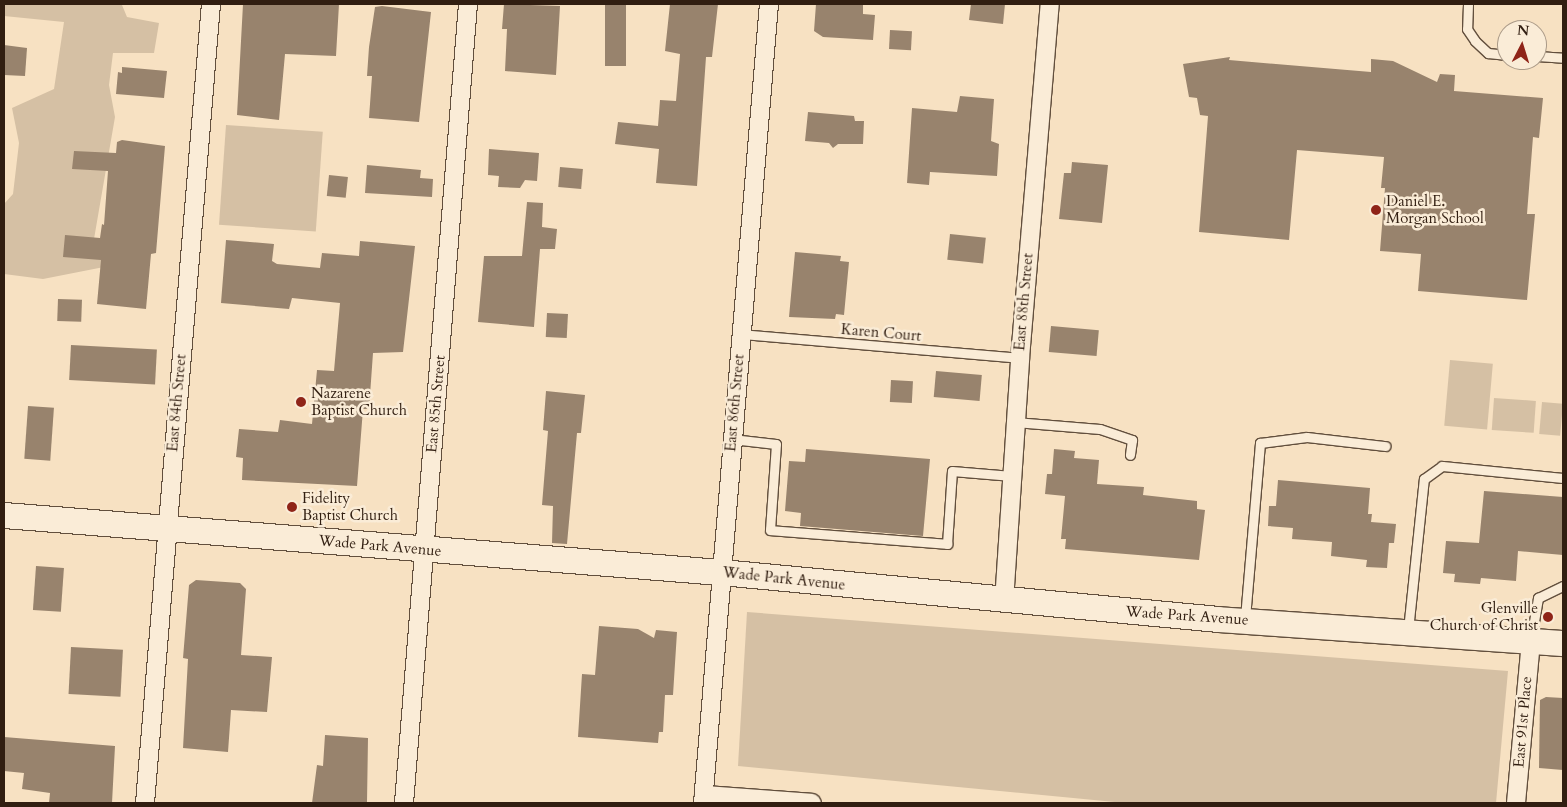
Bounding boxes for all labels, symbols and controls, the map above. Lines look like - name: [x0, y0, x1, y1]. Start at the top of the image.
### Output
- north arrow: [1497, 20, 1547, 70]
- text: N: [1516, 21, 1530, 41]
- place label: Daniel E. Morgan School: [1386, 192, 1484, 227]
- marker: Daniel E. Morgan School: [1370, 204, 1382, 216]
- street label: East 88th Street: [1011, 252, 1037, 352]
- street label: Karen Court: [840, 321, 922, 345]
- street label: East 84th Street: [164, 353, 190, 453]
- street label: East 86th Street: [722, 353, 748, 453]
- street label: East 85th Street: [423, 354, 449, 454]
- place label: Nazarene Baptist Church: [311, 384, 407, 419]
- marker: Nazarene Baptist Church: [295, 396, 307, 408]
- place label: Fidelity Baptist Church: [302, 489, 398, 524]
- marker: Fidelity Baptist Church: [286, 501, 298, 513]
- street label: Wade Park Avenue: [318, 532, 442, 560]
- street label: Wade Park Avenue: [722, 564, 846, 594]
- place label: Glenville Church of Christ: [1430, 599, 1538, 634]
- street label: Wade Park Avenue: [1125, 603, 1249, 629]
- marker: Glenville Church of Christ: [1542, 611, 1554, 623]
- street label: East 91st Place: [1510, 676, 1536, 768]

